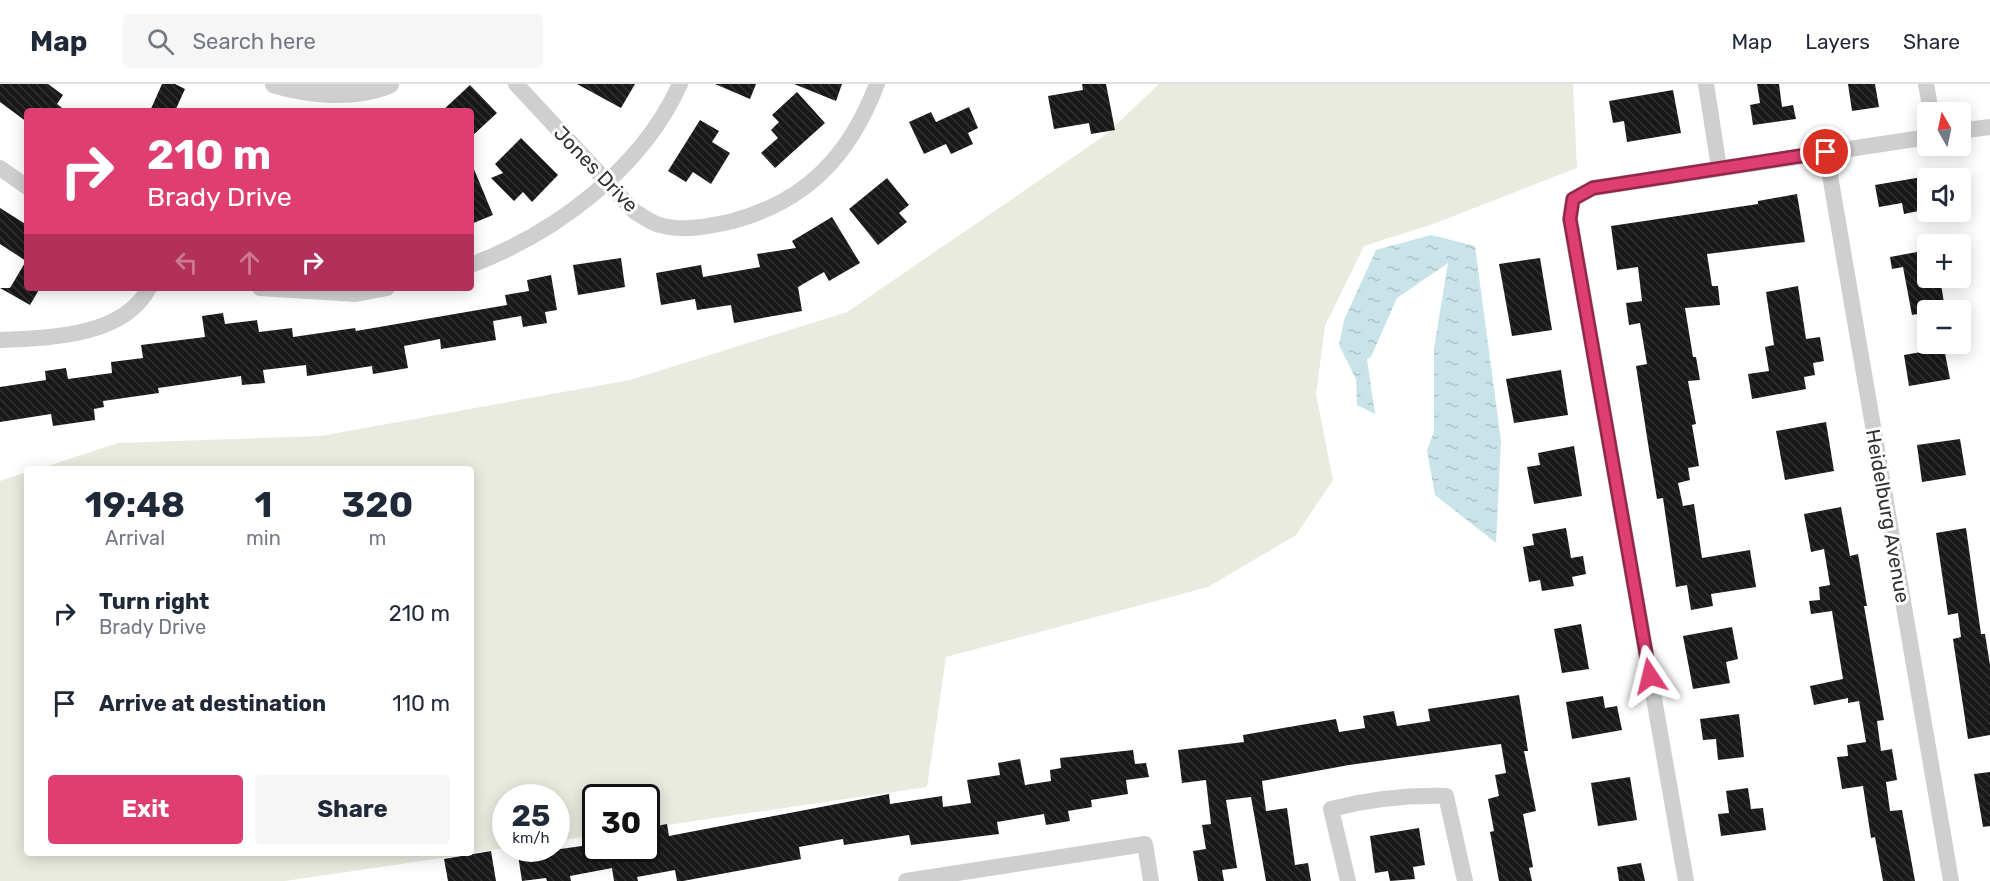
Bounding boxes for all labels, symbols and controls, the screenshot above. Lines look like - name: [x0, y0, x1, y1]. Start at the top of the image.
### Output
- search box: [123, 14, 543, 68]
- text: Map: [30, 25, 87, 58]
- icon: search: [144, 25, 177, 58]
- text: Search here: [192, 28, 316, 55]
- text: Map: [1731, 29, 1772, 54]
- text: Layers: [1805, 29, 1870, 54]
- text: Share: [1903, 29, 1960, 54]
- north arrow: [1917, 102, 1971, 156]
- map controls: [1917, 102, 1971, 354]
- street label: Jones Drive: [549, 121, 643, 217]
- pin: [1800, 126, 1851, 177]
- text: 210 m: [147, 130, 271, 180]
- icon: right: [48, 132, 126, 210]
- icon: arrive: [1809, 135, 1842, 168]
- button: sound: [1917, 168, 1971, 222]
- text: Brady Drive: [147, 181, 292, 213]
- button: +: [1917, 234, 1971, 288]
- icon: left: [170, 246, 203, 279]
- icon: ahead: [233, 246, 266, 279]
- icon: right: [296, 246, 329, 279]
- button: −: [1917, 300, 1971, 354]
- street label: Heidelburg Avenue: [1861, 427, 1915, 605]
- text: 19:48: [85, 483, 185, 526]
- text: 1: [254, 483, 272, 526]
- text: 320: [342, 483, 413, 526]
- text: Arrival: [105, 526, 165, 550]
- text: min: [246, 526, 281, 550]
- text: m: [369, 526, 386, 550]
- text: Turn right: [99, 588, 209, 615]
- icon: right: [48, 597, 81, 630]
- text: 210 m: [389, 600, 450, 627]
- text: Brady Drive: [99, 615, 206, 639]
- position arrow: [1618, 644, 1682, 708]
- icon: arrive: [48, 687, 81, 720]
- text: Arrive at destination: [99, 690, 326, 717]
- text: 110 m: [392, 690, 450, 717]
- button: Exit: [48, 775, 243, 844]
- button: Share: [255, 775, 450, 844]
- speed limit sign: 30: [582, 784, 660, 862]
- text: 25: [512, 798, 550, 834]
- text: km/h: [512, 829, 550, 847]

